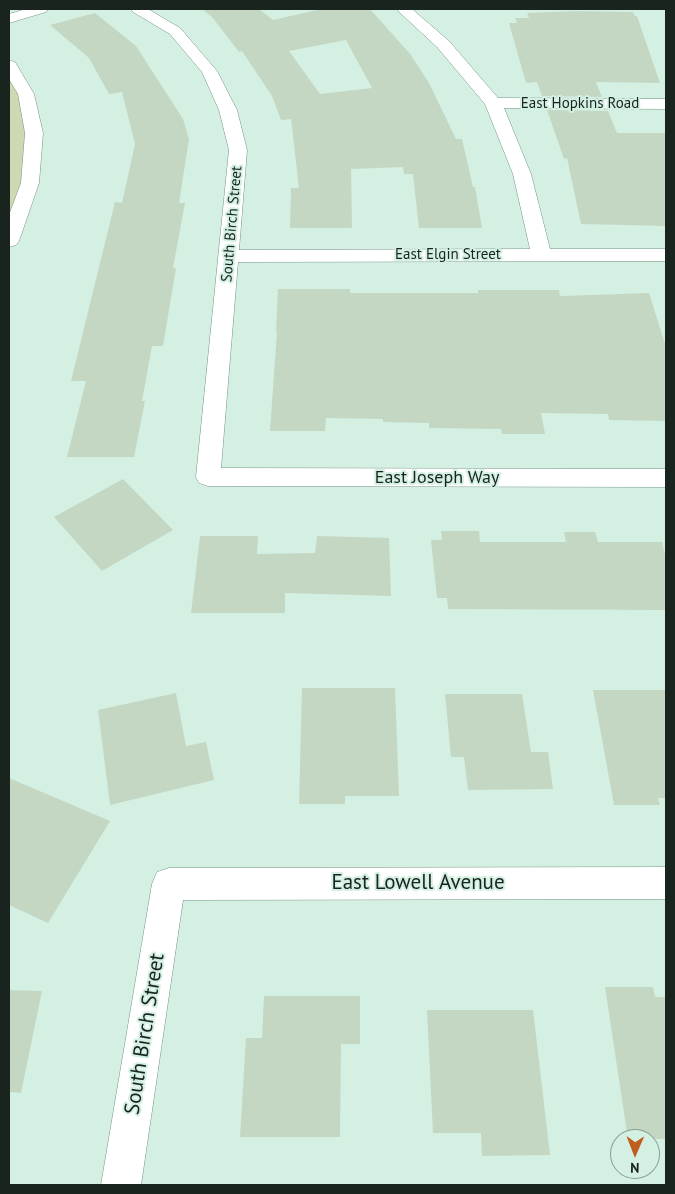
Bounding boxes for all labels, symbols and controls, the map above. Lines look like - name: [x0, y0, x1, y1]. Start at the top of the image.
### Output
- street label: East Hopkins Road: [521, 95, 639, 113]
- street label: South Birch Street: [218, 165, 246, 283]
- street label: East Elgin Street: [395, 246, 501, 264]
- street label: East Joseph Way: [375, 467, 499, 489]
- street label: East Lowell Avenue: [331, 870, 505, 896]
- street label: South Birch Street: [120, 951, 170, 1117]
- north arrow: [610, 1129, 660, 1179]
- text: N: [630, 1159, 640, 1177]

